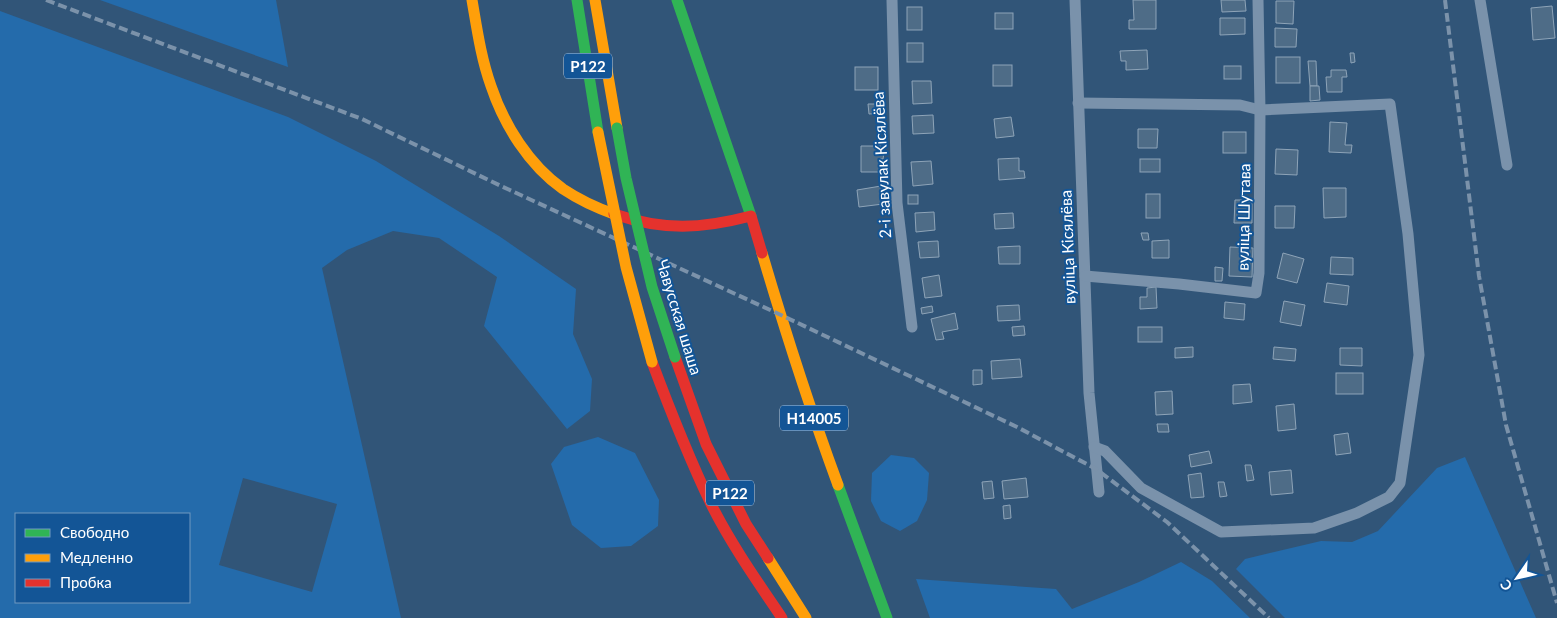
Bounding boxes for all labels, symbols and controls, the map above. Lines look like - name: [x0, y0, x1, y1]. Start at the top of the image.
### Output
- road number: Р122: [564, 54, 612, 78]
- street label: 2-і завулак Кісялёва: [868, 91, 894, 239]
- street label: вуліца Шутава: [1233, 163, 1253, 271]
- street label: вуліца Кісялёва: [1056, 190, 1078, 304]
- street label: Чавусская шаша: [653, 257, 707, 377]
- road number: Н14005: [780, 406, 848, 430]
- road number: Р122: [706, 480, 754, 506]
- legend: [15, 513, 190, 603]
- text: Свободно: [60, 523, 129, 541]
- text: Медленно: [60, 548, 133, 566]
- north arrow: [1492, 553, 1542, 603]
- text: Пробка: [60, 573, 112, 591]
- text: С: [1496, 576, 1515, 594]

